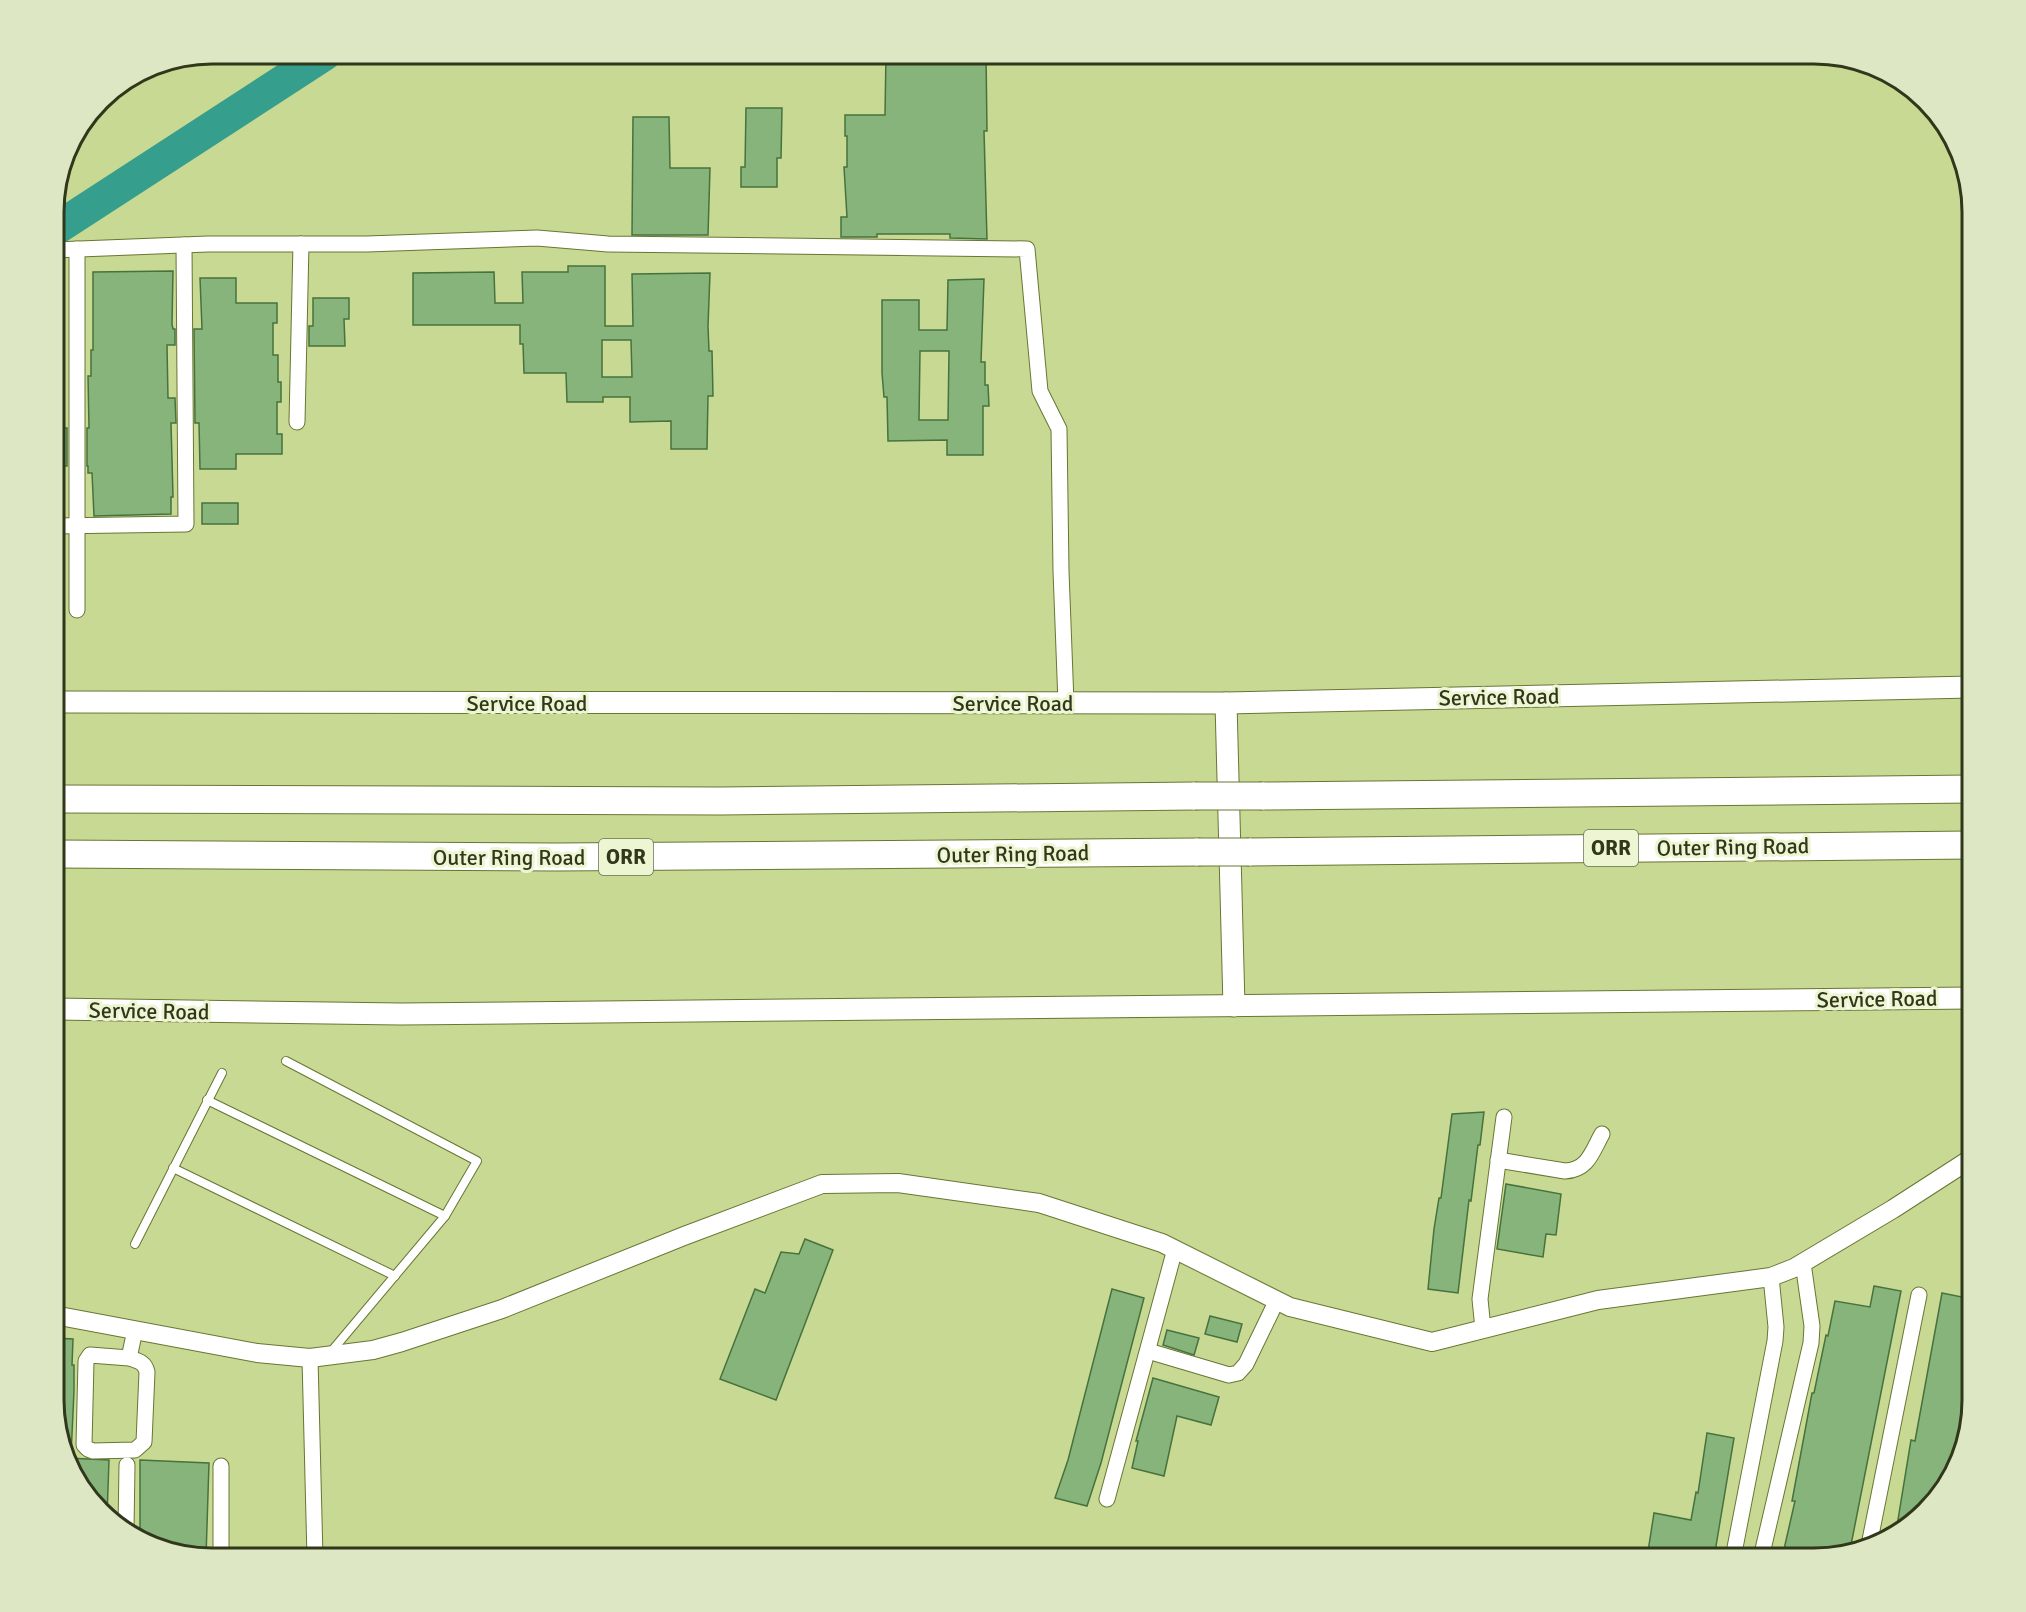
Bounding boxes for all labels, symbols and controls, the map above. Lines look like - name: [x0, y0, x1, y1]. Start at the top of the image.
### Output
- street label: Service Road: [1438, 682, 1560, 712]
- street label: Service Road: [467, 690, 587, 717]
- street label: Service Road: [953, 690, 1073, 717]
- road number: ORR: [1584, 830, 1638, 866]
- street label: Outer Ring Road: [1656, 832, 1810, 862]
- road number: ORR: [599, 839, 653, 875]
- street label: Outer Ring Road: [936, 839, 1090, 869]
- street label: Outer Ring Road: [433, 844, 585, 871]
- street label: Service Road: [1816, 984, 1938, 1014]
- street label: Service Road: [88, 996, 210, 1026]

